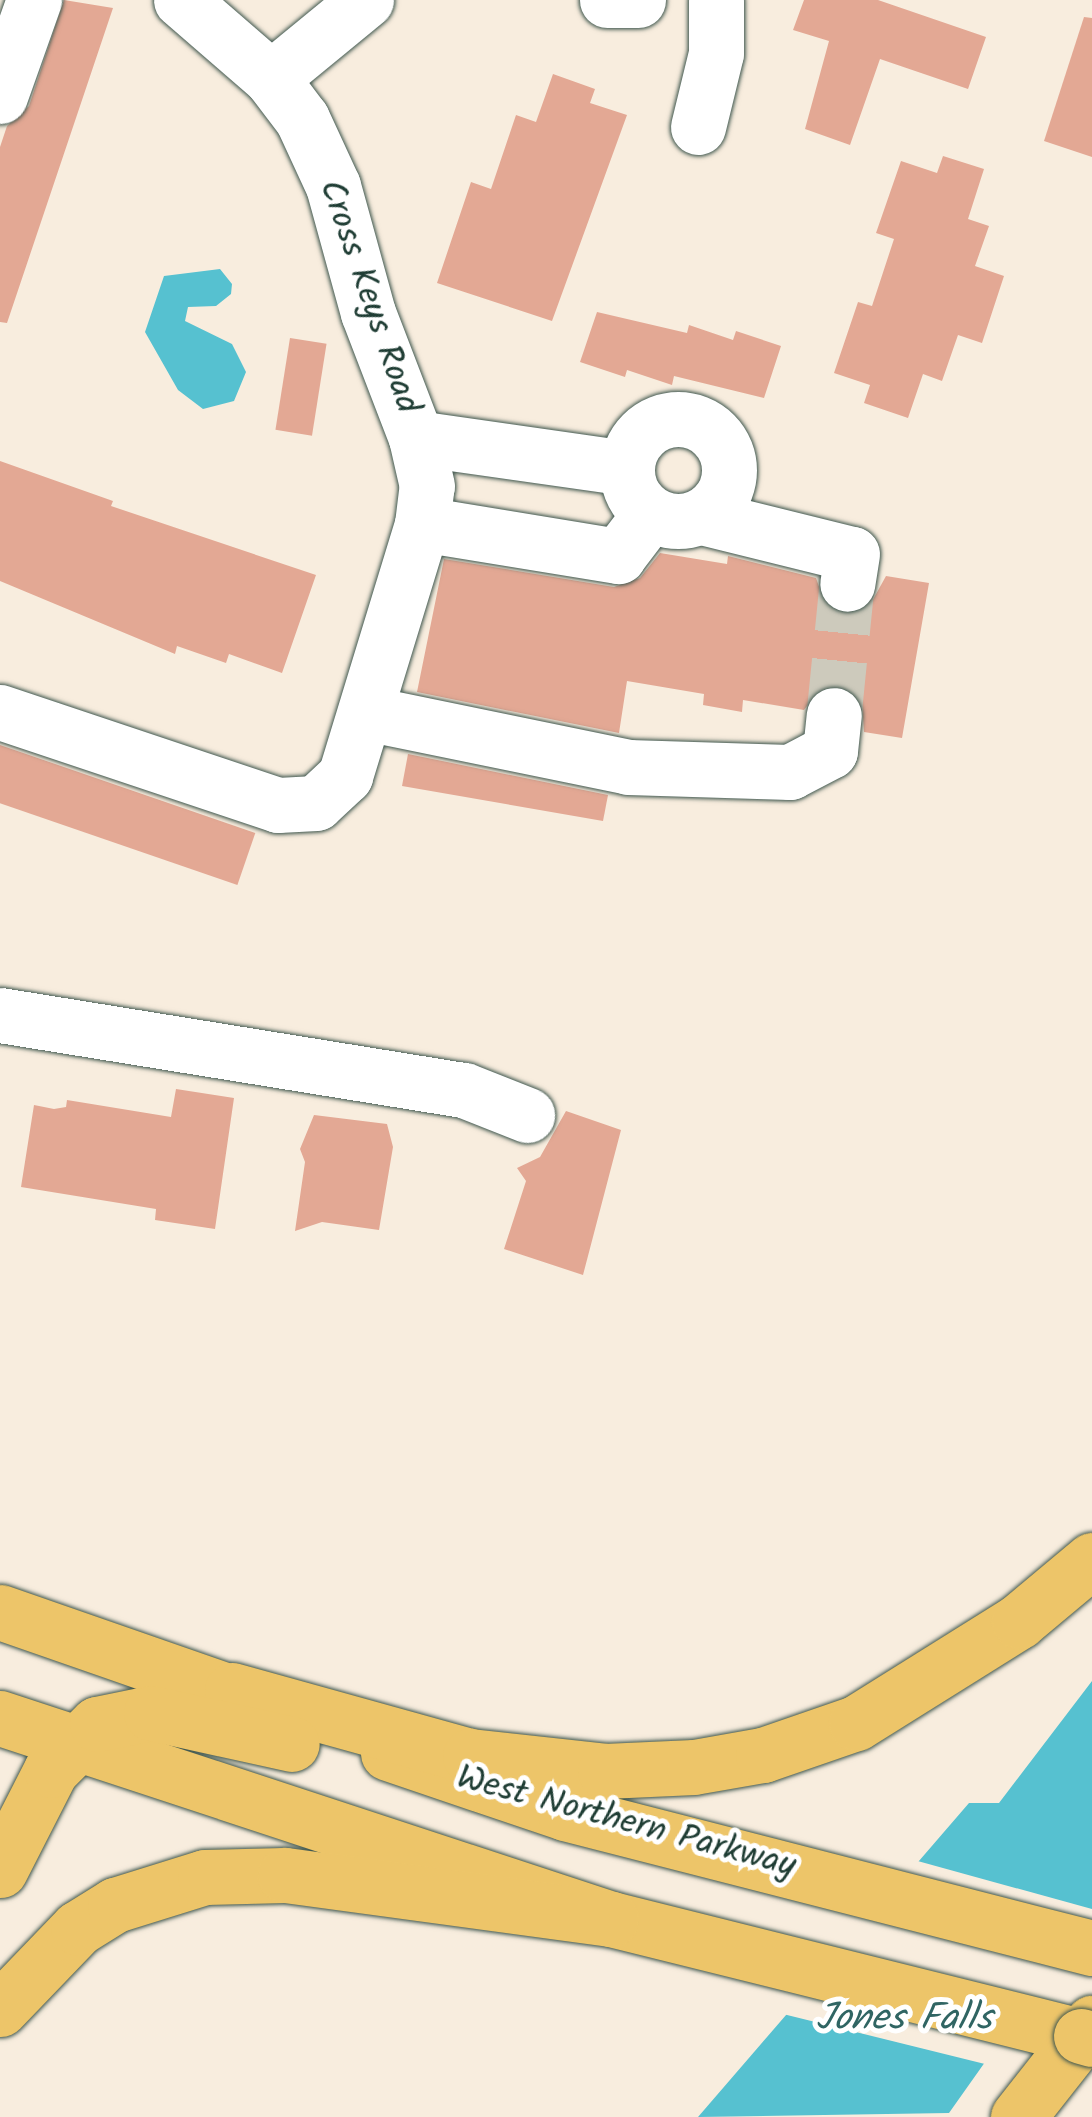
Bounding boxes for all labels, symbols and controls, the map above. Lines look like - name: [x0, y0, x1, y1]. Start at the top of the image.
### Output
- street label: Cross Keys Road: [308, 175, 428, 419]
- street label: West Northern Parkway: [452, 1758, 800, 1888]
- water label: Jones Falls: [816, 1997, 992, 2043]

